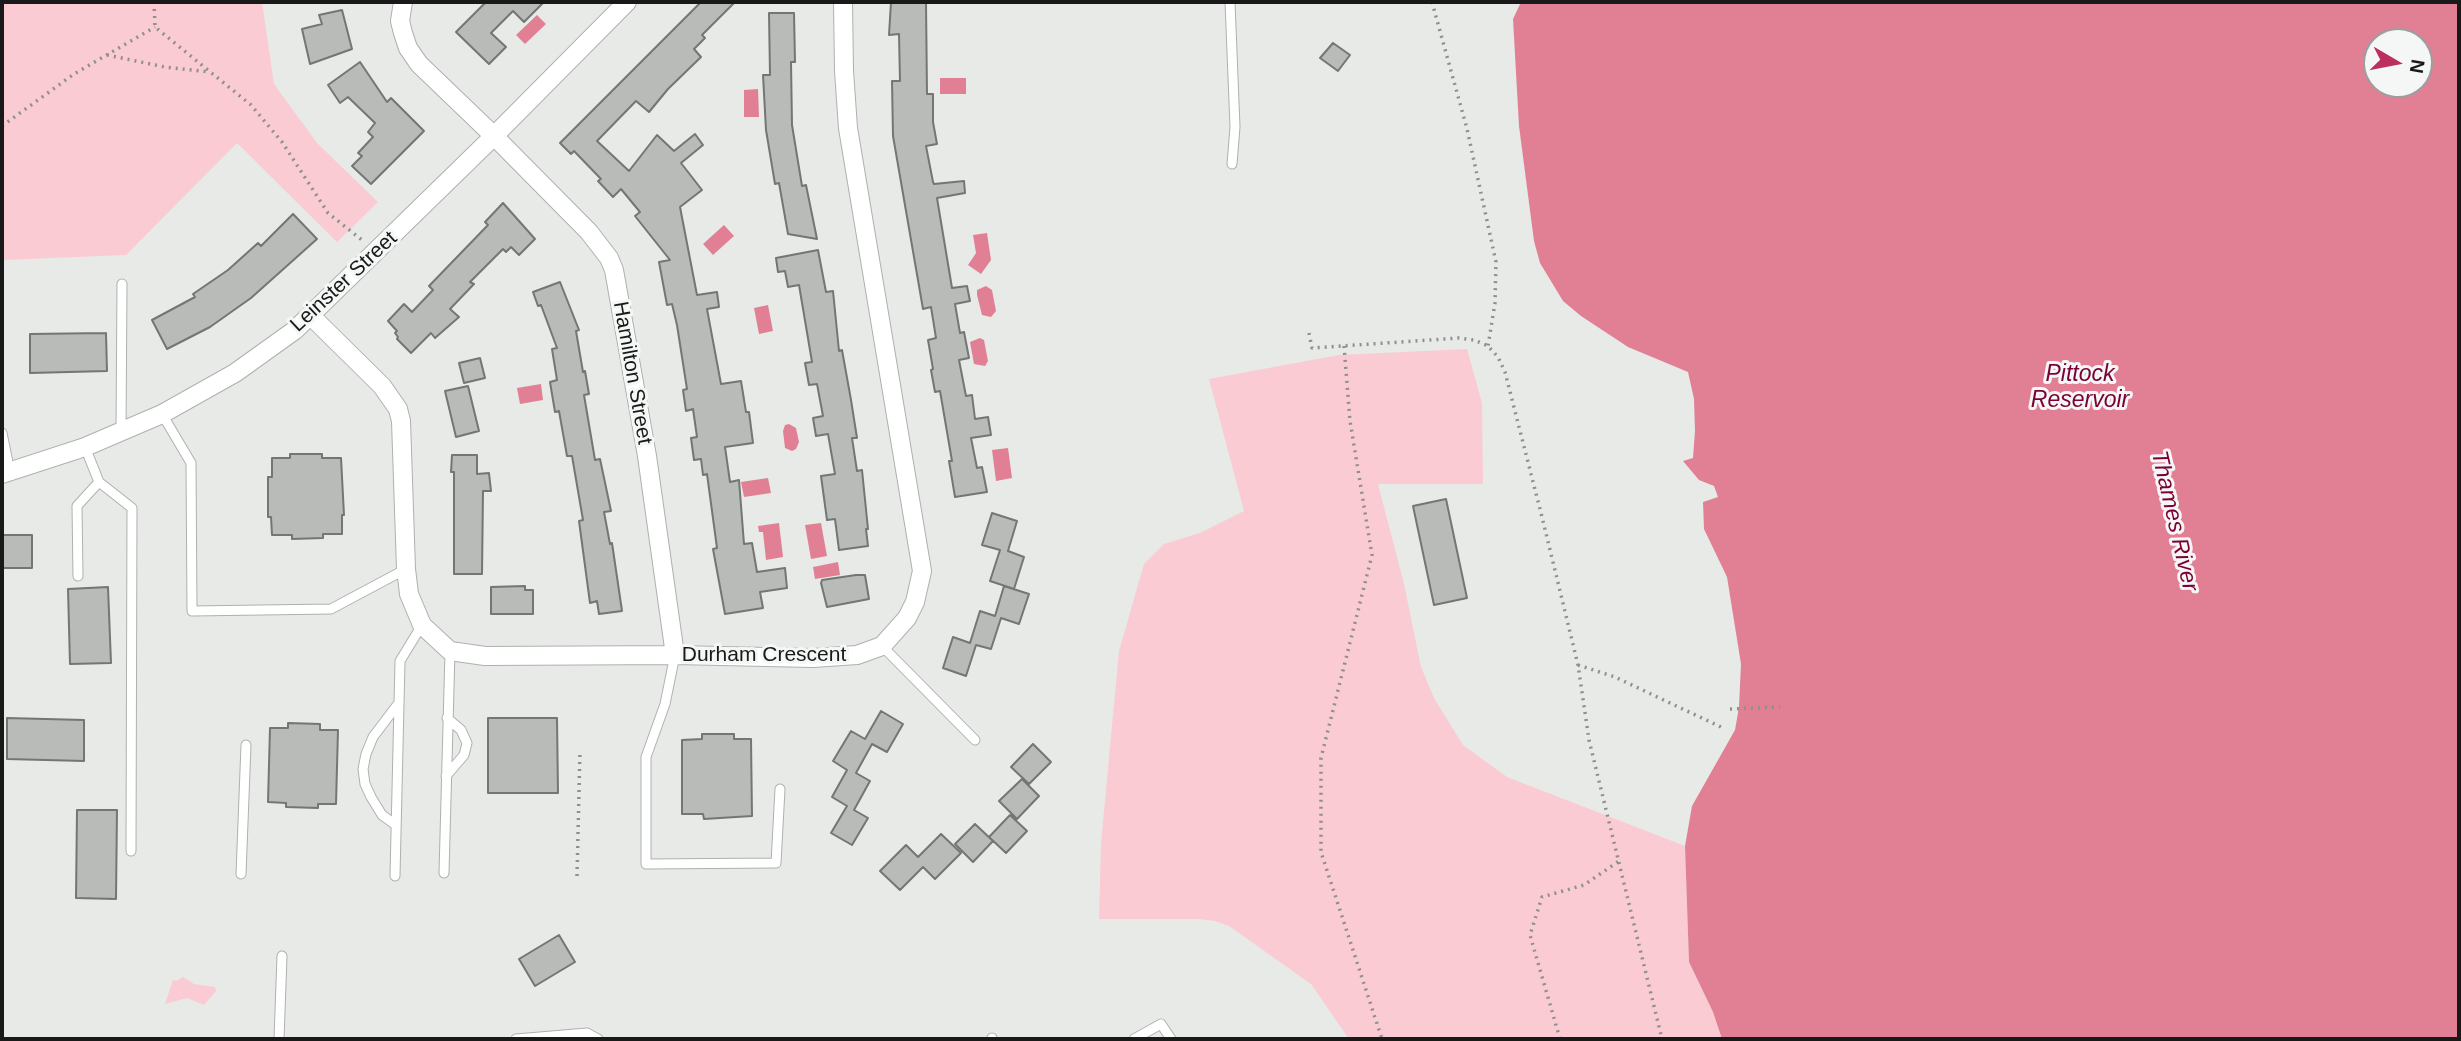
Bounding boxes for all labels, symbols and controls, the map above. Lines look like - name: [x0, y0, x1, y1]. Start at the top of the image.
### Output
- north arrow: [2363, 28, 2433, 98]
- text: N: [2406, 58, 2429, 75]
- street label: Leinster Street: [285, 226, 403, 338]
- street label: Hamilton Street: [607, 300, 657, 446]
- water label: Pittock Reservoir: [2031, 361, 2129, 415]
- water label: Thames River: [2144, 448, 2204, 594]
- street label: Durham Crescent: [682, 642, 846, 668]

